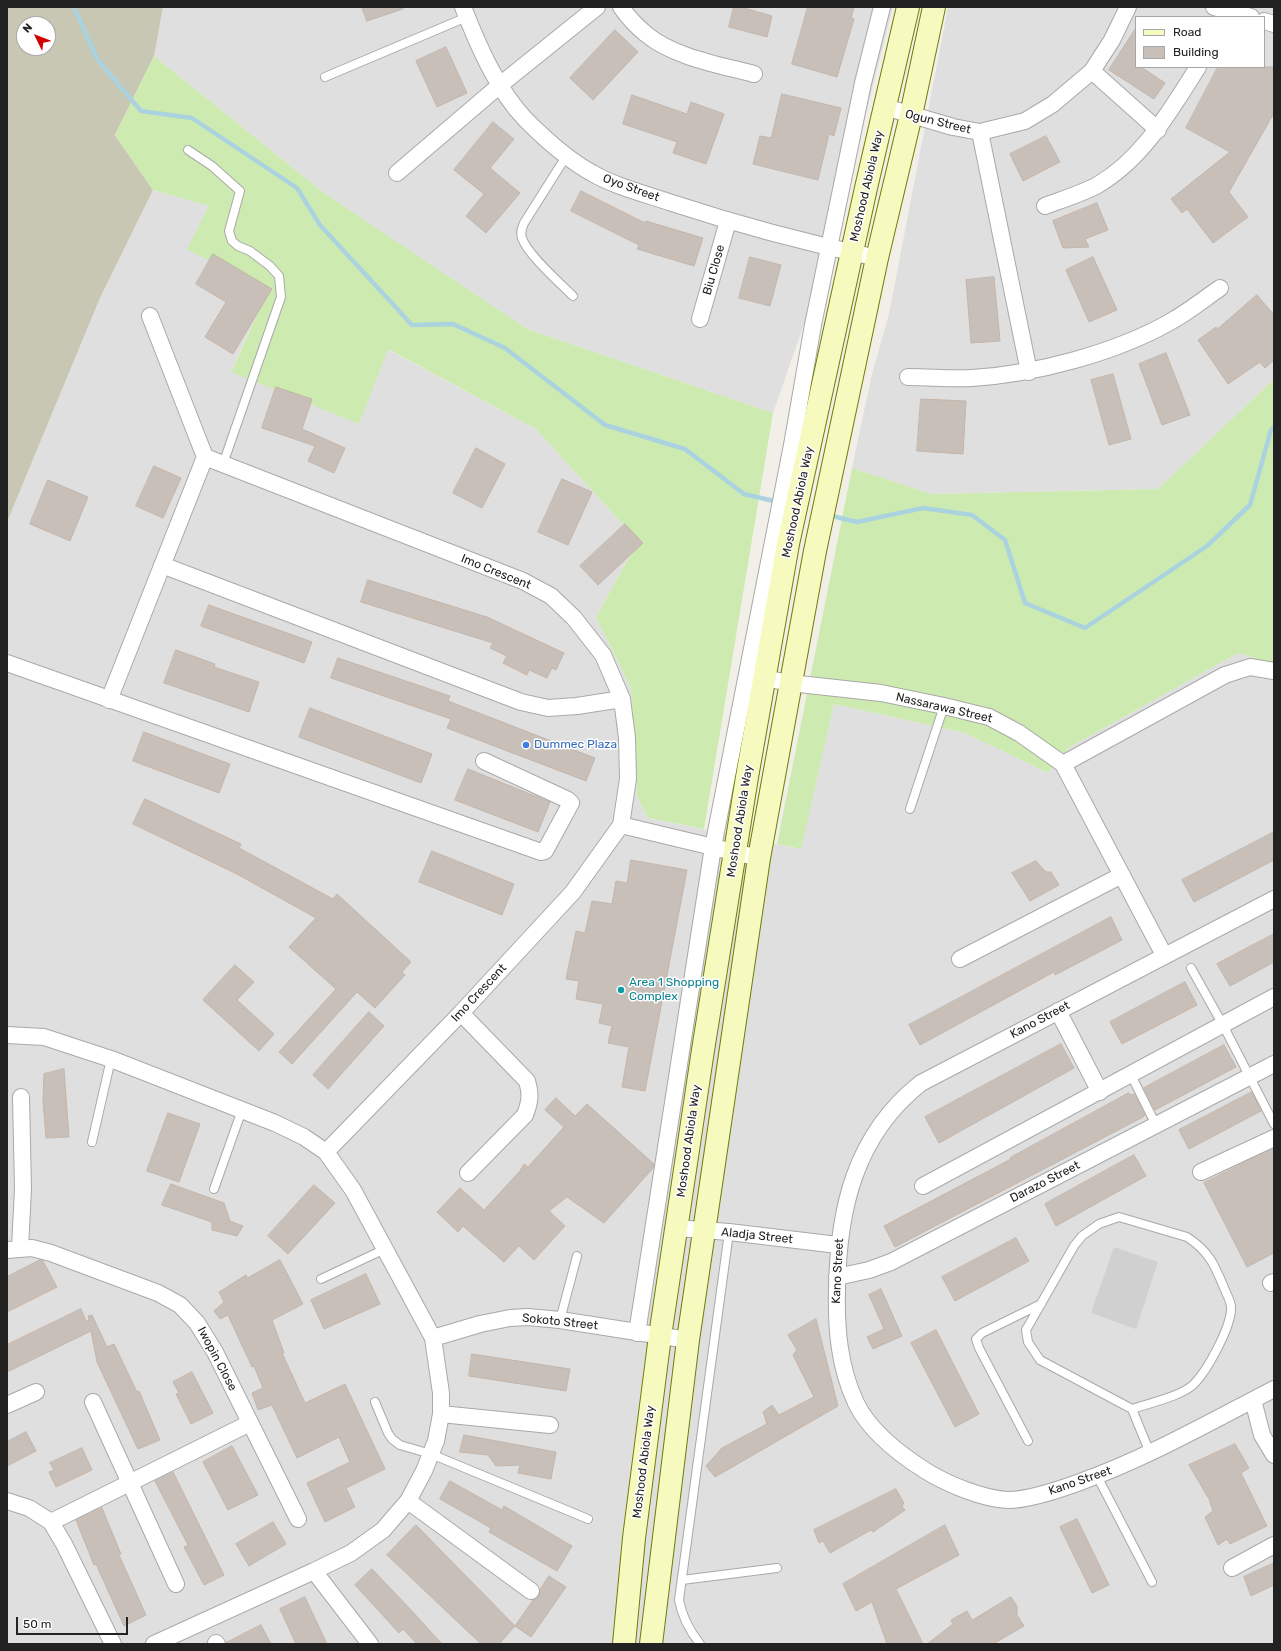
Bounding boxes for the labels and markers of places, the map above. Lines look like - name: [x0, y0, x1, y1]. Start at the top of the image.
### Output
- place label: Dummec Plaza: [534, 738, 617, 752]
- marker: Dummec Plaza: [521, 740, 531, 750]
- place label: Area 1 Shopping Complex: [629, 976, 719, 1004]
- marker: Area 1 Shopping Complex: [616, 985, 626, 995]

